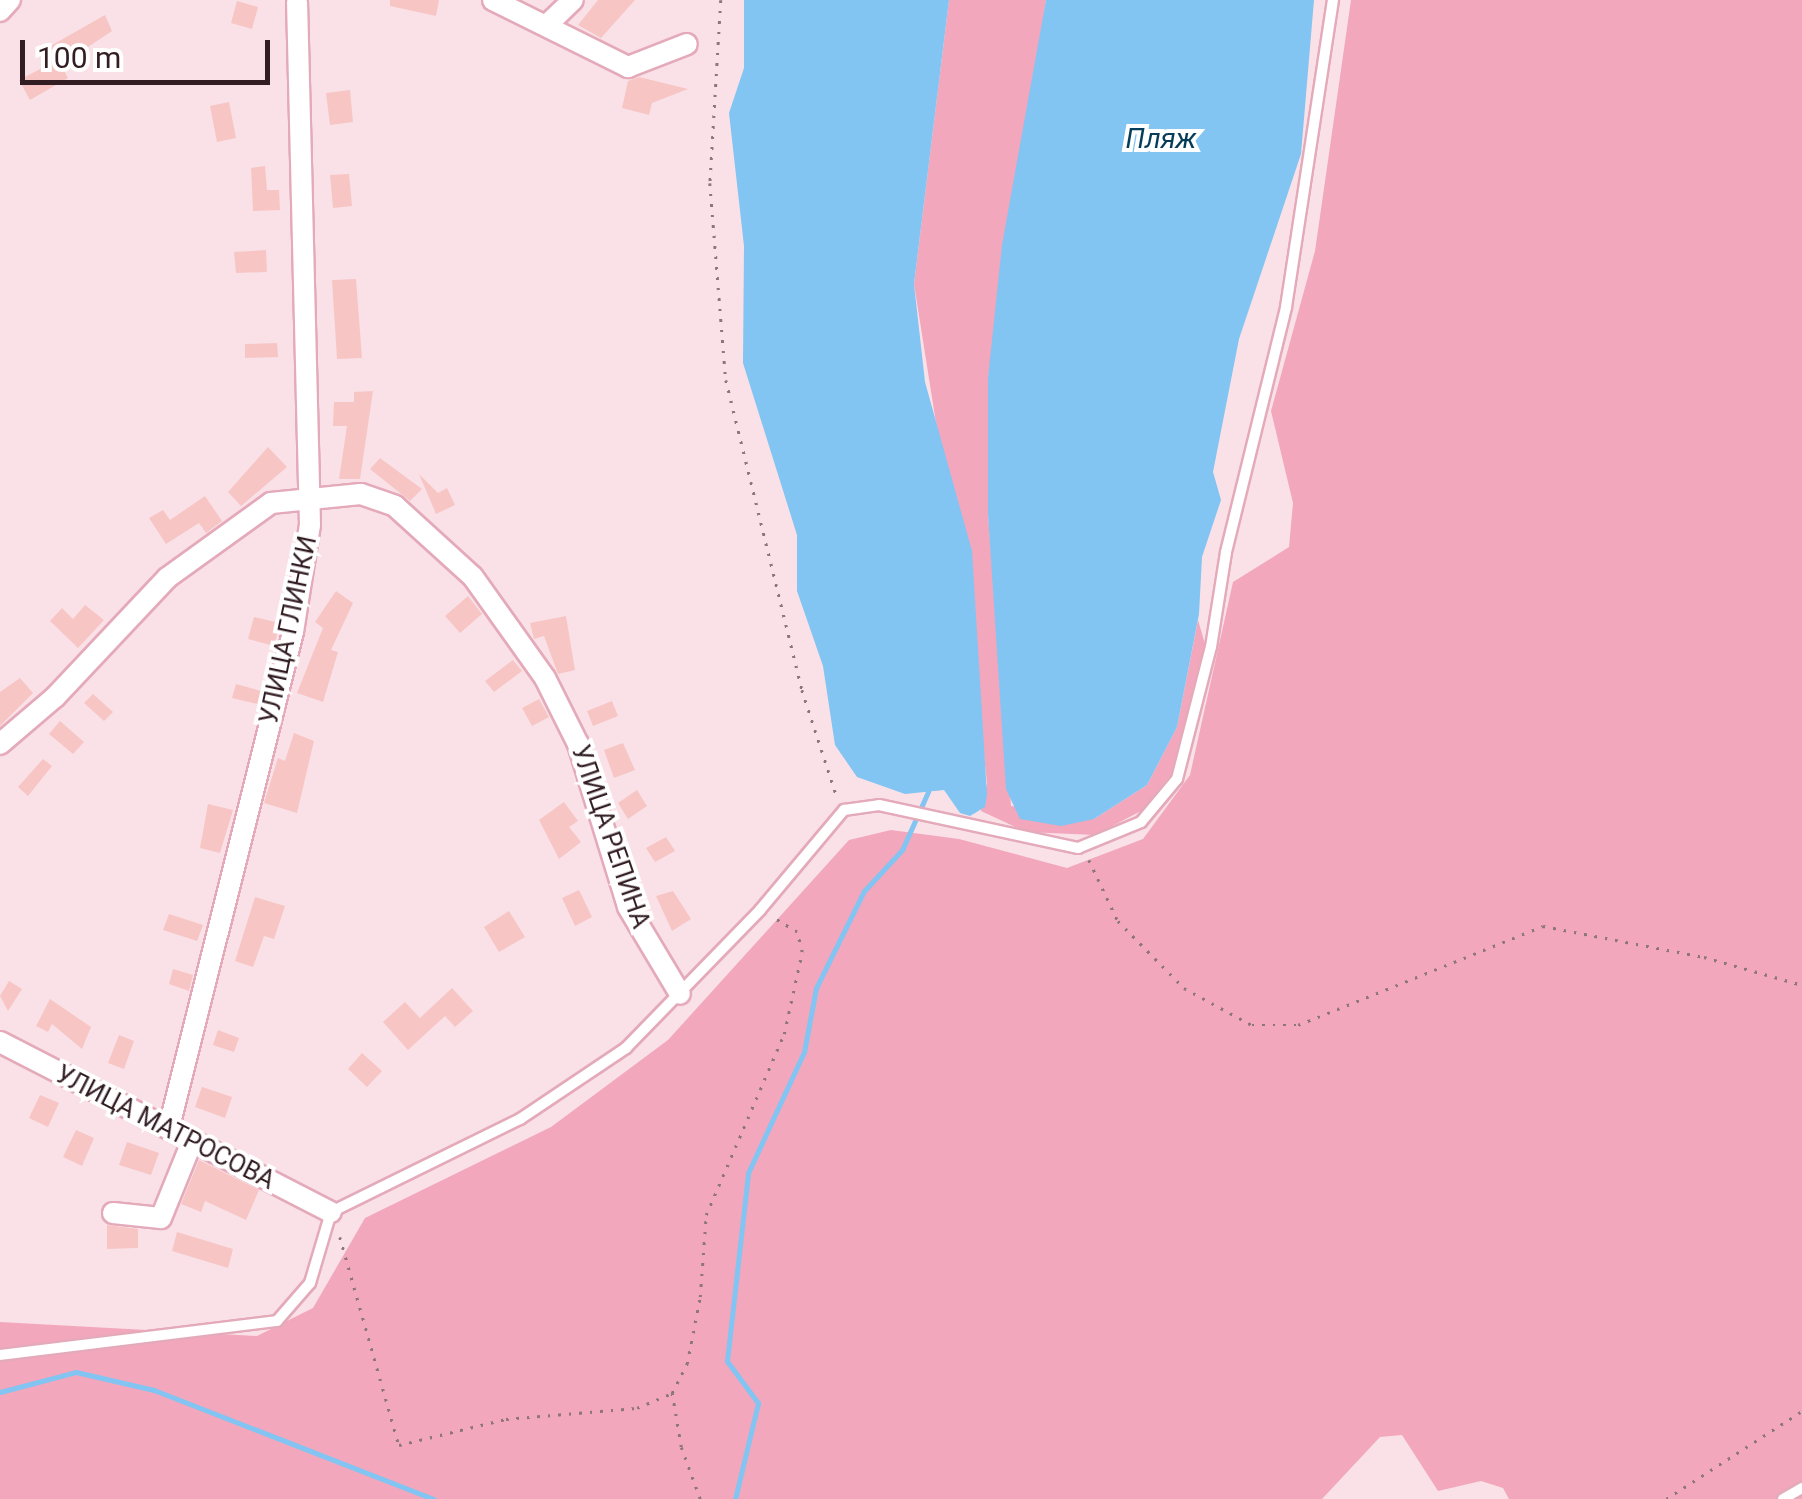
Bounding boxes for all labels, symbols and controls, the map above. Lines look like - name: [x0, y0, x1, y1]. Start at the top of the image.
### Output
- scale bar: [25, 20, 275, 82]
- text: 100 m: [37, 40, 121, 75]
- water label: Пляж: [1126, 122, 1196, 156]
- street label: УЛИЦА ГЛИНКИ: [254, 533, 324, 727]
- street label: УЛИЦА РЕПИНА: [565, 742, 655, 932]
- street label: УЛИЦА МАТРОСОВА: [51, 1060, 279, 1196]

